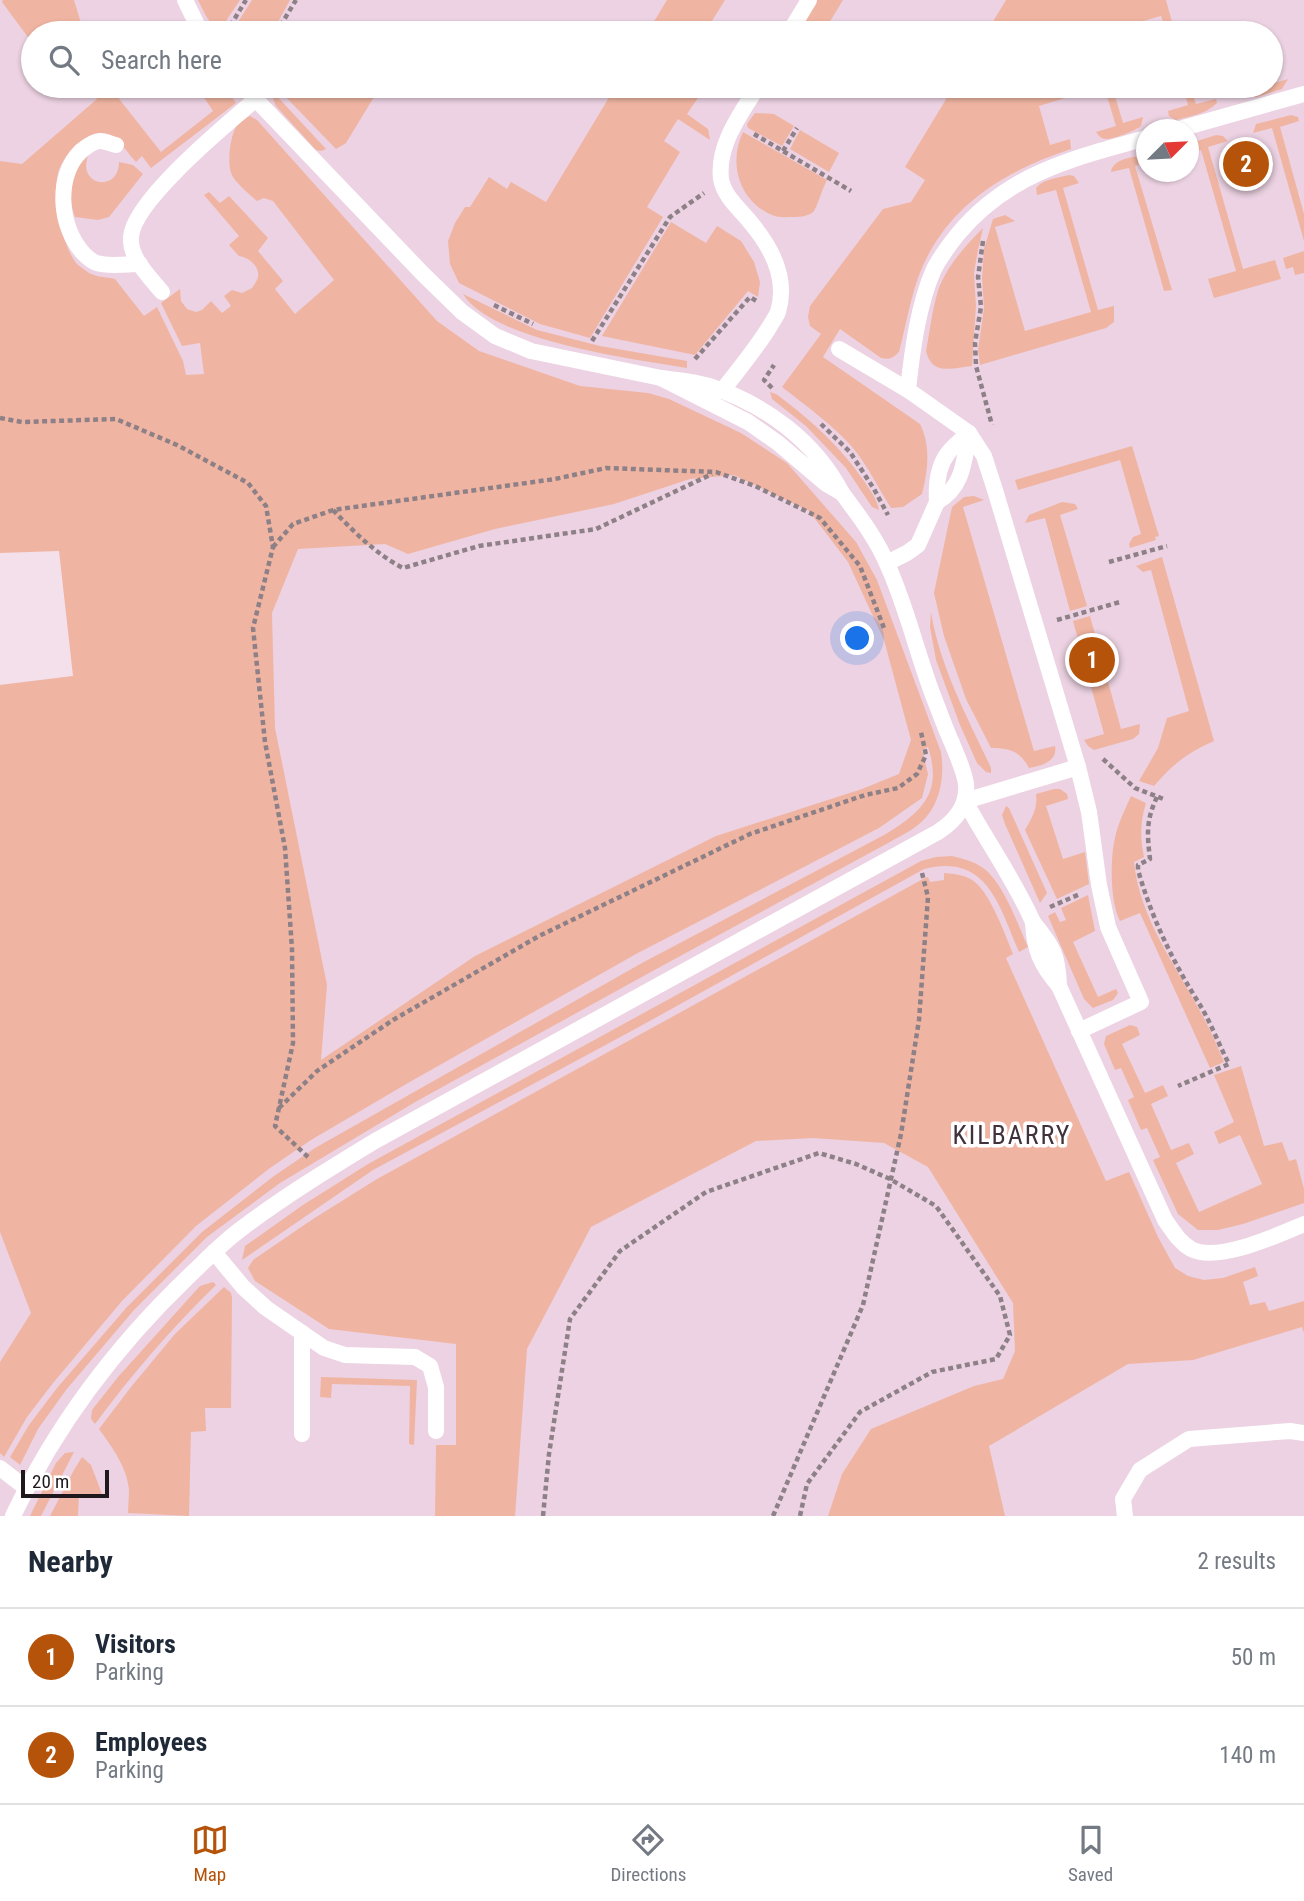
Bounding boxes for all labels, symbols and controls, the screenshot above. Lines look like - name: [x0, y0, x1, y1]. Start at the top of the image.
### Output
- search box: [21, 21, 1283, 98]
- icon: search: [45, 41, 83, 79]
- text: Search here: [101, 45, 222, 75]
- north arrow: [1136, 119, 1199, 182]
- pin: 2: [1223, 138, 1269, 190]
- your location: [840, 621, 874, 655]
- pin: 1: [1069, 634, 1115, 686]
- district label: KILBARRY: [953, 1120, 1071, 1150]
- scale bar: [21, 1467, 108, 1499]
- text: 20 m: [32, 1470, 69, 1493]
- text: Nearby: [28, 1544, 113, 1579]
- text: 2 results: [1198, 1548, 1276, 1575]
- text: Visitors: [95, 1629, 176, 1659]
- text: 1: [45, 1644, 57, 1671]
- text: 50 m: [1231, 1644, 1276, 1671]
- text: Parking: [95, 1659, 164, 1686]
- text: Employees: [95, 1727, 207, 1757]
- text: 2: [45, 1742, 57, 1769]
- text: 140 m: [1219, 1742, 1276, 1769]
- text: Parking: [95, 1757, 164, 1784]
- tab: Map: [191, 1821, 229, 1886]
- tab: Directions: [610, 1821, 686, 1886]
- tab: Saved: [1068, 1821, 1113, 1886]

